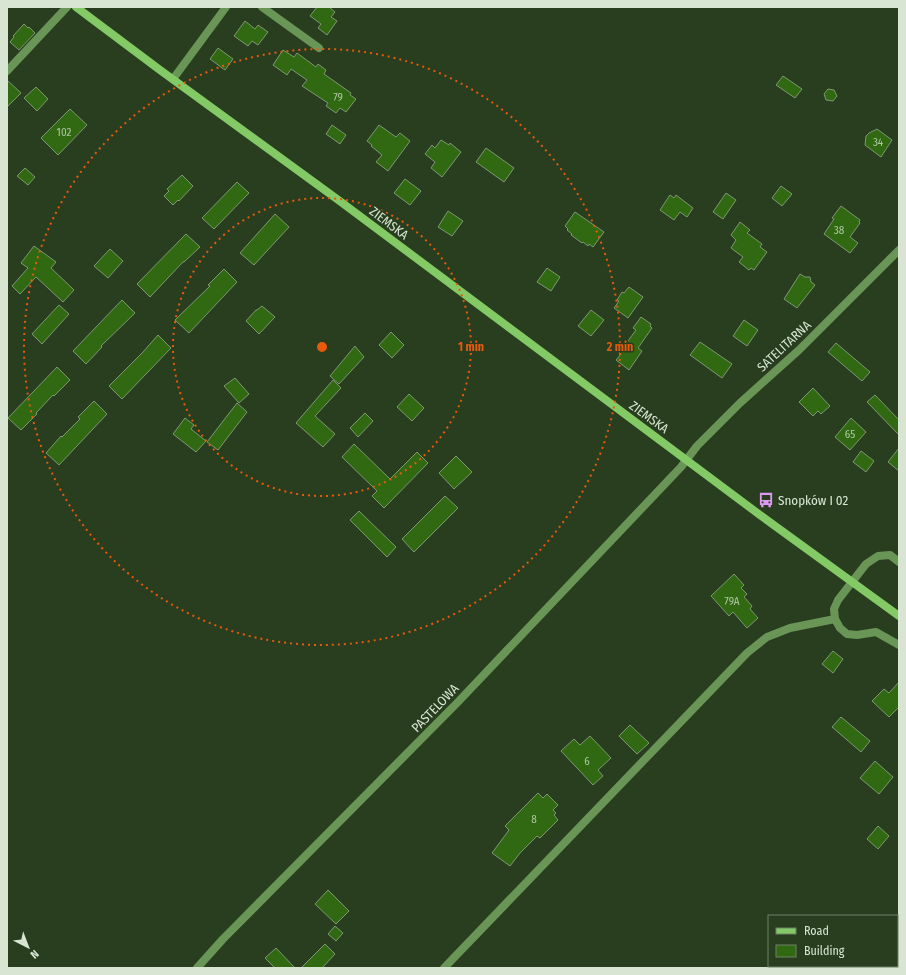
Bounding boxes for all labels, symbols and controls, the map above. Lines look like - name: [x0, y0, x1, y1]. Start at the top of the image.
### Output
- house number: 79: [333, 91, 343, 104]
- house number: 102: [57, 126, 72, 139]
- house number: 34: [873, 136, 884, 149]
- street label: ZIEMSKA: [367, 204, 412, 243]
- house number: 38: [834, 224, 845, 237]
- street label: SATELITARNA: [754, 317, 814, 375]
- centre of rings: [315, 340, 329, 354]
- text: 1 min: [458, 340, 484, 354]
- text: 2 min: [606, 340, 633, 354]
- street label: ZIEMSKA: [626, 398, 672, 436]
- house number: 65: [845, 428, 855, 441]
- bus stop icon: Snopków I 02: [757, 491, 775, 509]
- place label: Snopków I 02: [778, 493, 848, 508]
- house number: 79A: [724, 595, 740, 608]
- street label: PASTELOWA: [408, 681, 462, 735]
- house number: 6: [584, 755, 590, 768]
- house number: 8: [531, 813, 537, 826]
- legend: [768, 915, 898, 967]
- text: Road: [804, 924, 829, 938]
- north arrow: [8, 927, 48, 967]
- text: Building: [804, 944, 845, 958]
- text: N: [28, 947, 41, 961]

